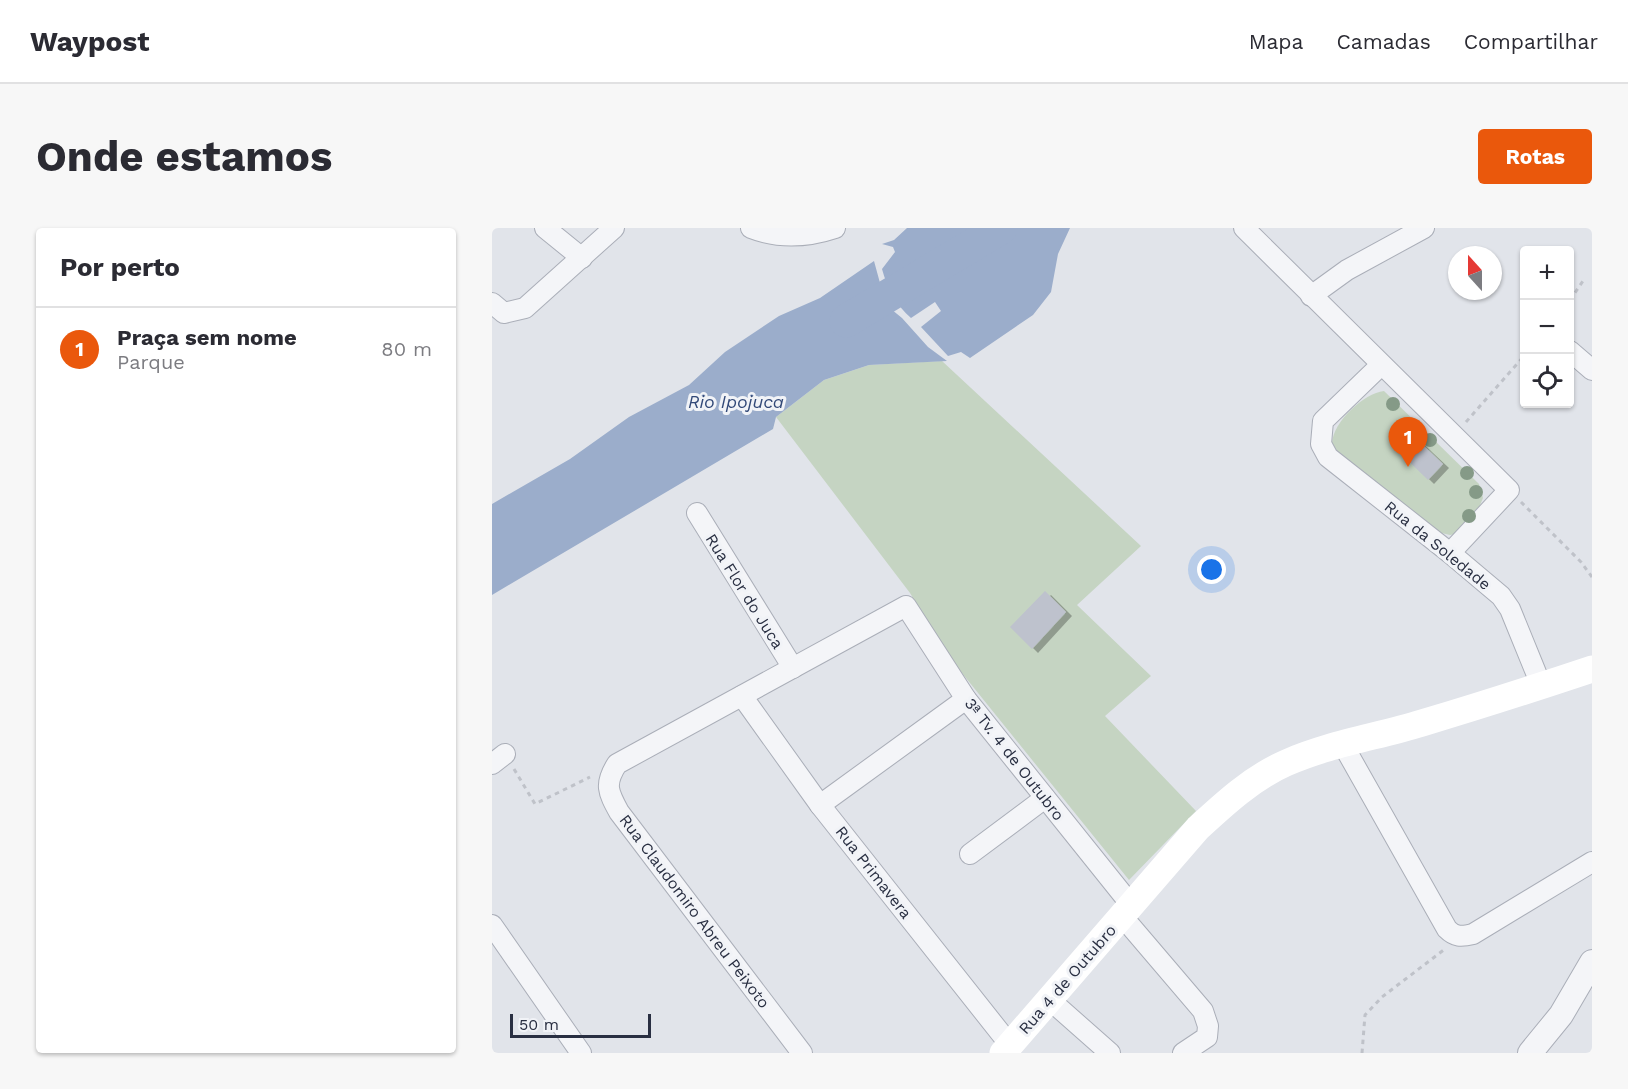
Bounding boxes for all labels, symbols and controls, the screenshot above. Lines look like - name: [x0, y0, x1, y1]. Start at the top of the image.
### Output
- text: Waypost: [30, 25, 149, 58]
- text: Mapa: [1249, 29, 1303, 54]
- text: Camadas: [1336, 29, 1431, 54]
- text: Compartilhar: [1464, 29, 1598, 54]
- button: Rotas: [1478, 129, 1592, 184]
- text: Onde estamos: [36, 132, 332, 181]
- north arrow: [1448, 246, 1502, 300]
- map controls: [1520, 246, 1574, 408]
- button: +: [1520, 246, 1574, 300]
- text: Por perto: [60, 252, 180, 282]
- button: −: [1520, 300, 1574, 354]
- text: Praça sem nome: [117, 325, 297, 350]
- text: 1: [75, 337, 84, 361]
- text: 80 m: [381, 337, 432, 361]
- text: Parque: [117, 350, 185, 374]
- button: locate: [1520, 354, 1574, 408]
- water label: Rio Ipojuca: [688, 391, 784, 412]
- pin: 1: [1388, 418, 1428, 467]
- street label: Rua da Soledade: [1381, 497, 1495, 594]
- street label: Rua Flor do Juca: [702, 530, 788, 652]
- your location: [1197, 555, 1226, 584]
- street label: 3ª Tv. 4 de Outubro: [961, 694, 1068, 824]
- street label: Rua Claudomiro Abreu Peixoto: [616, 811, 774, 1012]
- street label: Rua Primavera: [832, 822, 916, 922]
- street label: Rua 4 de Outubro: [1015, 921, 1120, 1038]
- scale bar: [510, 1011, 651, 1038]
- text: 50 m: [519, 1015, 559, 1034]

